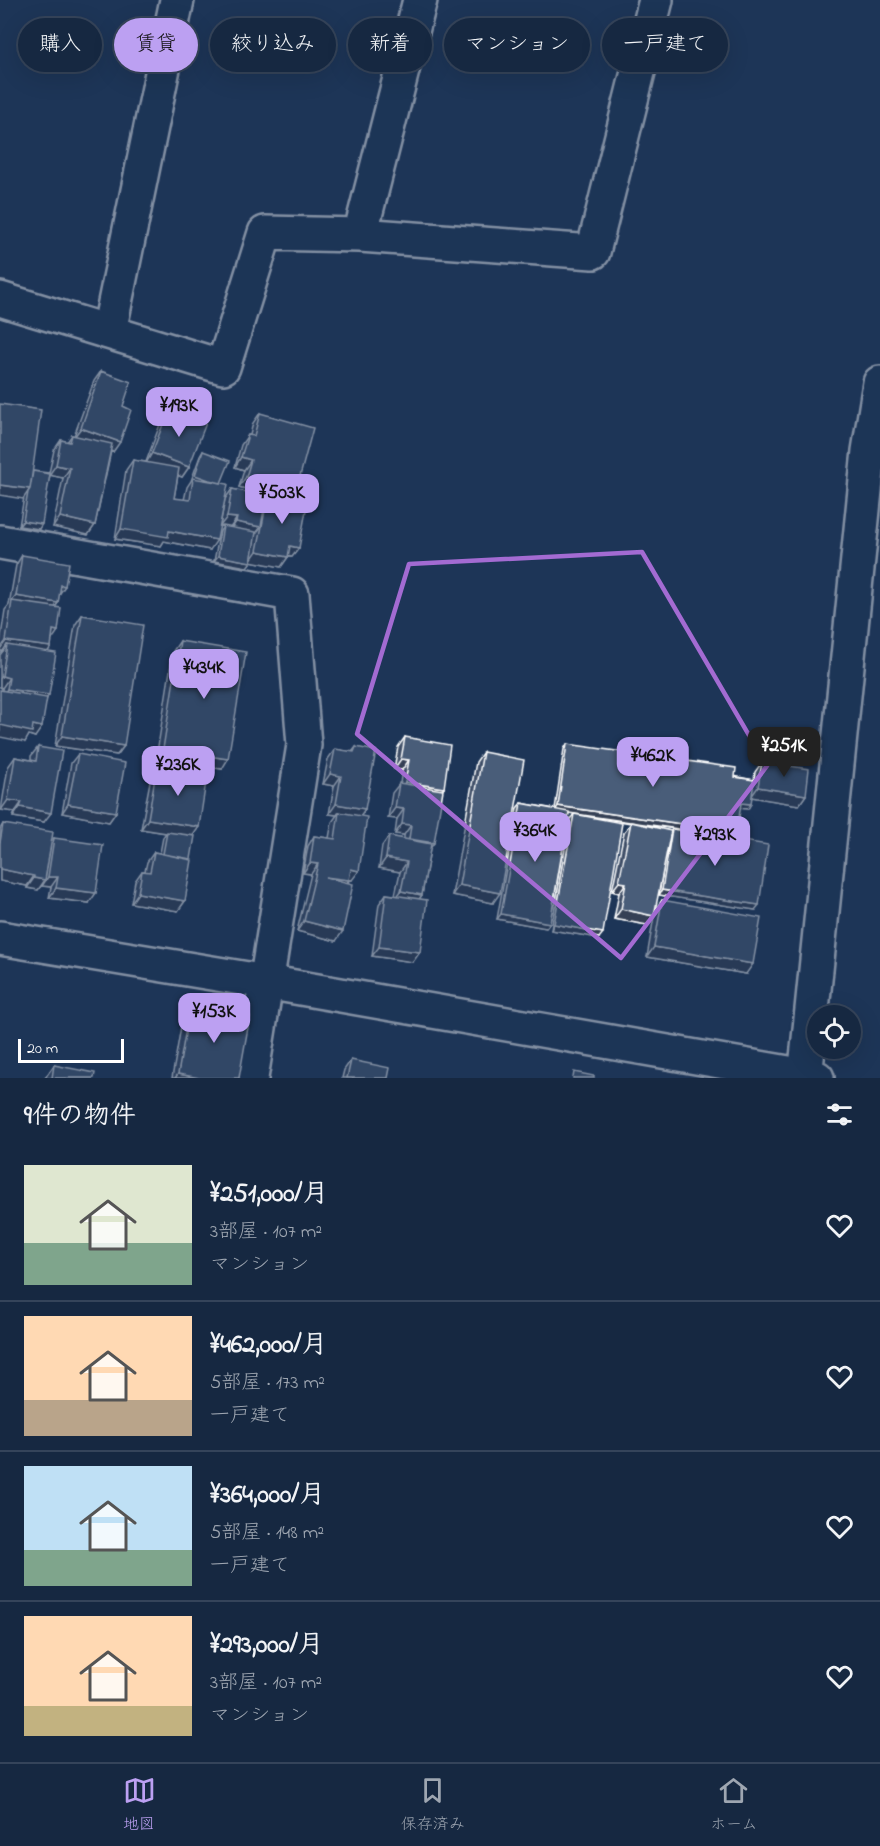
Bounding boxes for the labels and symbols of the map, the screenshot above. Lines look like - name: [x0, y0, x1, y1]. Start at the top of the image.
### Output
- pin: ¥193K: [137, 387, 221, 438]
- pin: ¥503K: [240, 474, 324, 525]
- pin: ¥434K: [162, 649, 246, 700]
- pin: ¥251K: [742, 727, 826, 778]
- pin: ¥462K: [611, 737, 695, 788]
- pin: ¥236K: [136, 746, 220, 797]
- pin: ¥364K: [493, 812, 577, 863]
- pin: ¥293K: [673, 816, 757, 867]
- pin: ¥153K: [172, 993, 256, 1044]
- scale bar: [18, 1036, 124, 1064]

